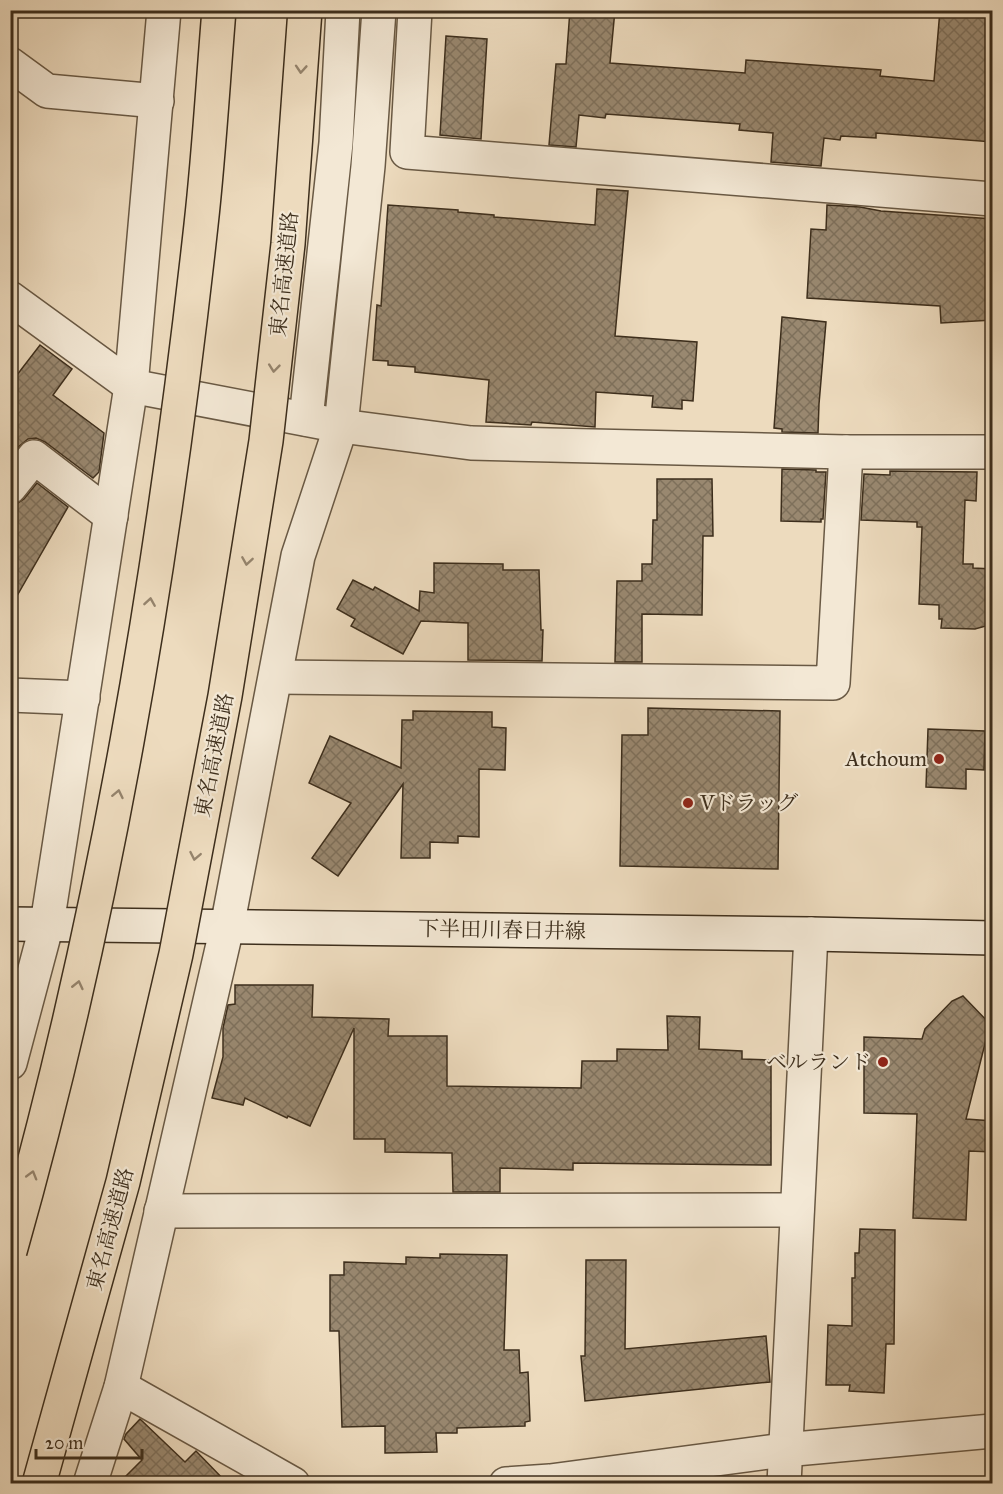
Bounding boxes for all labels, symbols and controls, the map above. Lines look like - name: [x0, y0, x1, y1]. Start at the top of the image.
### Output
- one-way arrow: [295, 64, 308, 73]
- street label: 東名高速道路: [264, 210, 304, 338]
- one-way arrow: [268, 363, 281, 372]
- one-way arrow: [241, 556, 253, 565]
- one-way arrow: [143, 597, 155, 606]
- street label: 東名高速道路: [189, 691, 239, 819]
- place label: Atchoum: [845, 746, 927, 772]
- marker: Atchoum: [932, 752, 946, 766]
- one-way arrow: [111, 789, 124, 799]
- place label: Vドラッグ: [699, 790, 798, 816]
- marker: Vドラッグ: [681, 796, 695, 810]
- one-way arrow: [189, 851, 202, 861]
- street label: 下半田川春日井線: [418, 916, 586, 944]
- one-way arrow: [71, 980, 84, 990]
- place label: ベルランド: [766, 1049, 871, 1075]
- marker: ベルランド: [876, 1055, 890, 1069]
- street label: 東名高速道路: [81, 1165, 139, 1293]
- one-way arrow: [25, 1170, 37, 1180]
- scale bar: [36, 1422, 142, 1460]
- text: 20 m: [45, 1432, 83, 1454]

